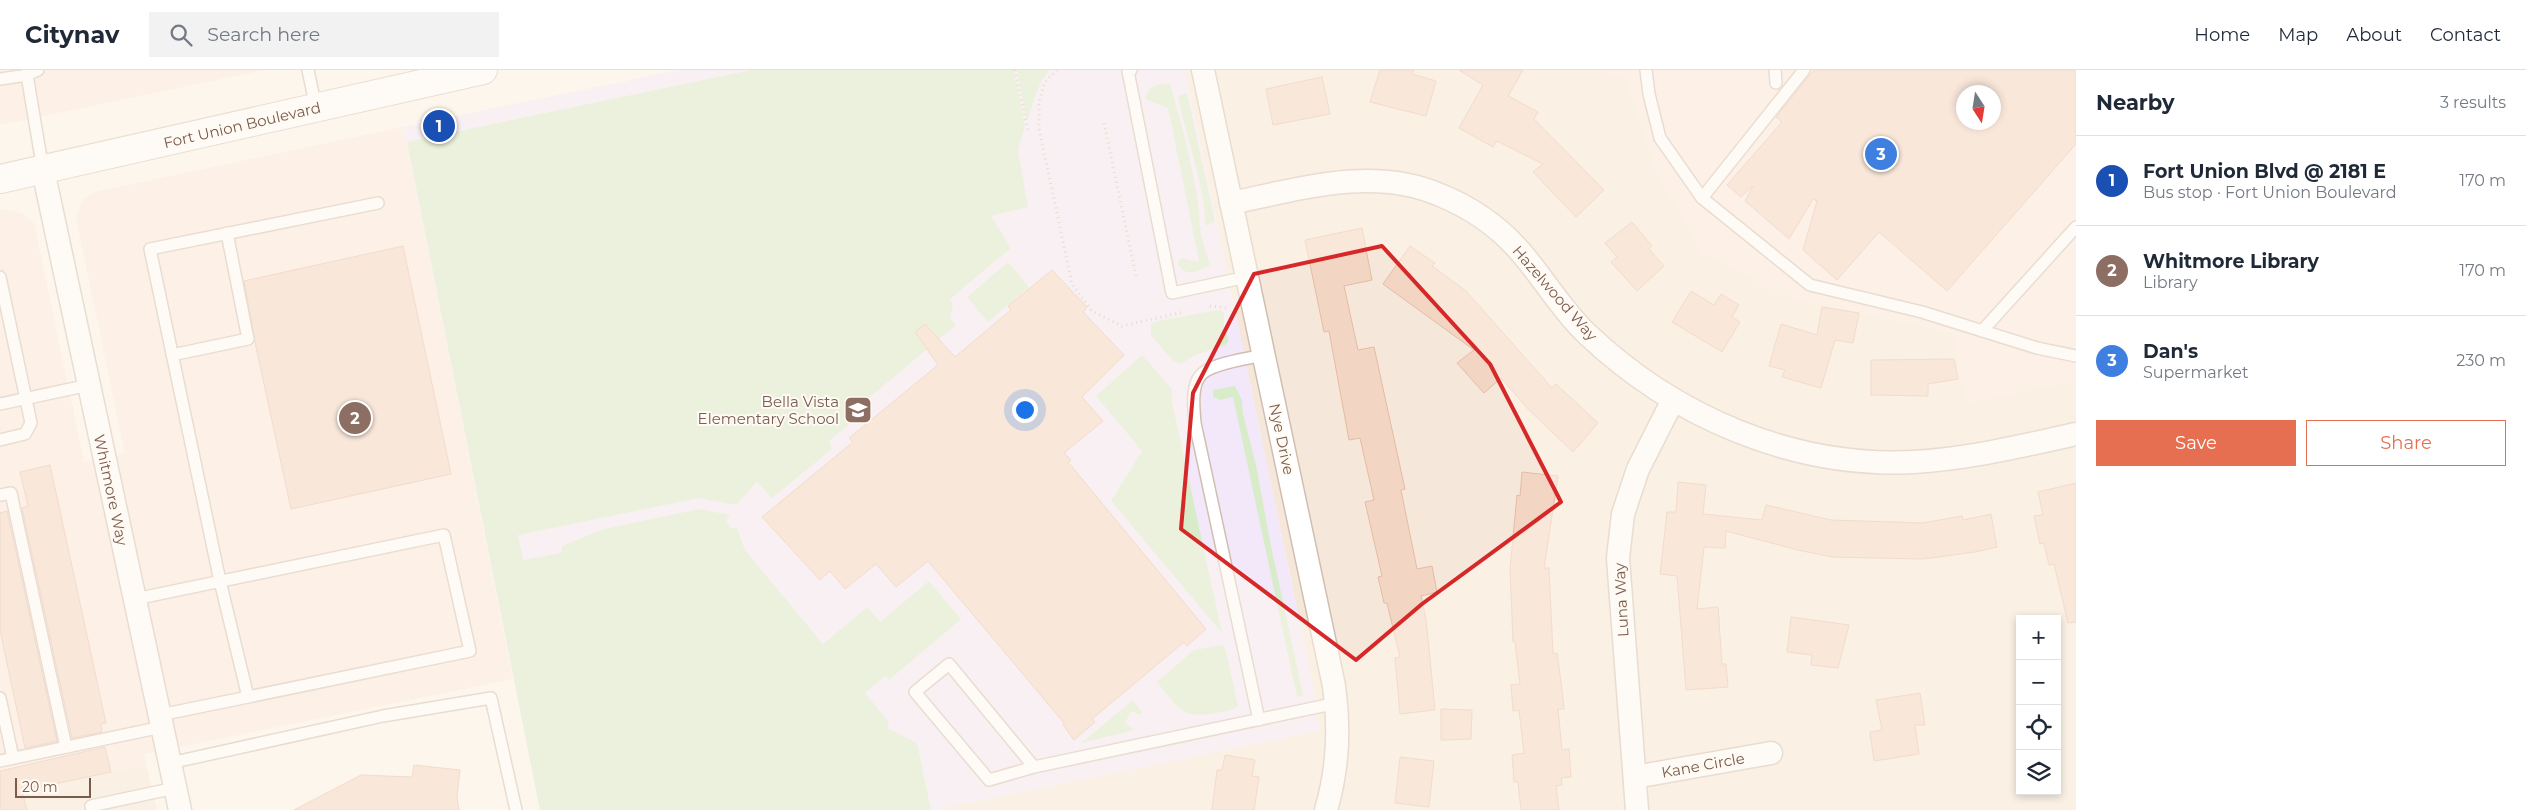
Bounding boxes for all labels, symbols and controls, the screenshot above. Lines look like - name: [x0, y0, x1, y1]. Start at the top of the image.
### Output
- search box: [149, 12, 499, 57]
- text: Citynav: [25, 20, 119, 49]
- icon: search: [167, 21, 195, 49]
- text: Search here: [207, 23, 320, 46]
- text: Home: [2194, 24, 2250, 46]
- text: Map: [2278, 24, 2318, 46]
- text: About: [2346, 24, 2402, 46]
- text: Contact: [2430, 24, 2501, 46]
- north arrow: [1956, 85, 2001, 130]
- text: Nearby: [2096, 90, 2175, 115]
- text: 3 results: [2440, 93, 2506, 112]
- street label: Fort Union Boulevard: [161, 98, 323, 152]
- pin: 1: [423, 107, 455, 145]
- pin: 3: [1865, 135, 1897, 173]
- text: Fort Union Blvd @ 2181 E: [2143, 160, 2386, 183]
- text: 1: [2109, 171, 2115, 190]
- text: 170 m: [2459, 171, 2506, 190]
- text: Bus stop · Fort Union Boulevard: [2143, 183, 2397, 202]
- street label: Hazelwood Way: [1508, 241, 1602, 345]
- text: Whitmore Library: [2143, 250, 2319, 273]
- text: 2: [2107, 261, 2117, 280]
- text: 170 m: [2459, 261, 2506, 280]
- text: Library: [2143, 273, 2198, 292]
- text: Dan's: [2143, 340, 2198, 363]
- text: 3: [2107, 351, 2117, 370]
- text: 230 m: [2456, 351, 2506, 370]
- text: Supermarket: [2143, 363, 2249, 382]
- place label: Bella Vista Elementary School: [698, 392, 839, 428]
- school or university icon: Bella Vista Elementary School: [843, 395, 873, 425]
- your location: [1012, 397, 1038, 423]
- pin: 2: [339, 399, 371, 437]
- street label: Nye Drive: [1265, 402, 1299, 476]
- button: Save: [2096, 420, 2296, 466]
- button: Share: [2306, 420, 2506, 466]
- street label: Whitmore Way: [90, 433, 132, 548]
- street label: Luna Way: [1610, 562, 1632, 638]
- map controls: [2016, 615, 2061, 795]
- button: +: [2016, 615, 2061, 660]
- button: −: [2016, 660, 2061, 705]
- button: locate: [2016, 705, 2061, 750]
- street label: Kane Circle: [1660, 748, 1746, 782]
- button: layers: [2016, 750, 2061, 795]
- scale bar: [15, 775, 91, 798]
- text: 20 m: [22, 778, 58, 796]

